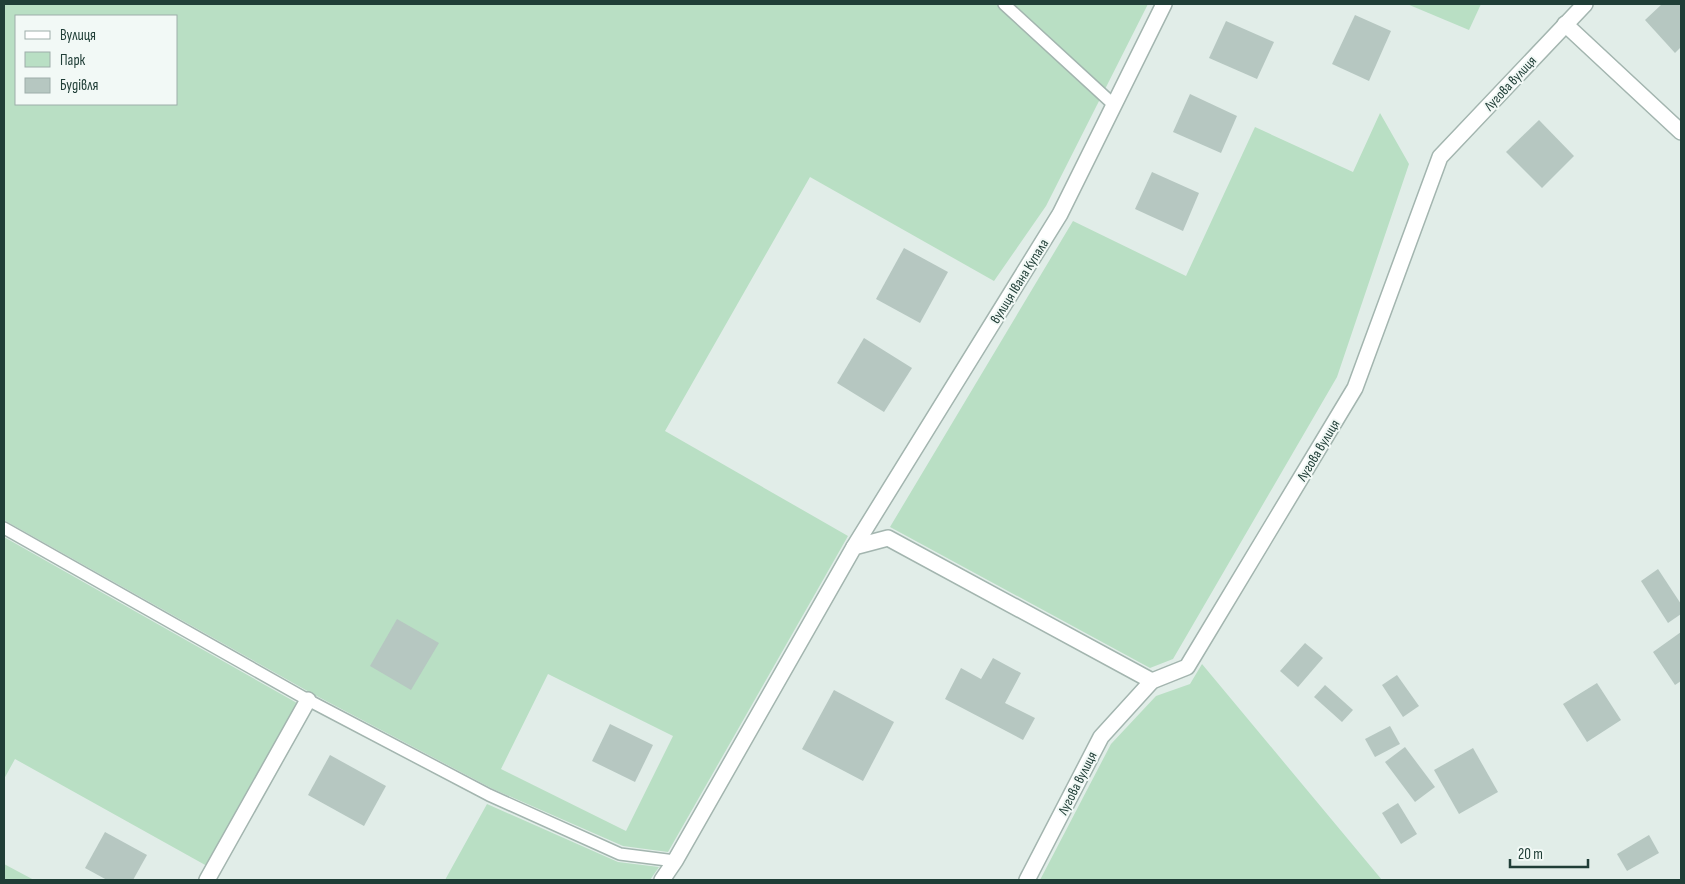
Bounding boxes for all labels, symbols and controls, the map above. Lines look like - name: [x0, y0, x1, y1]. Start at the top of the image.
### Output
- legend: [15, 15, 178, 105]
- text: Вулиця: [60, 26, 96, 45]
- text: Парк: [60, 51, 86, 70]
- street label: Лугова вулиця: [1480, 52, 1540, 115]
- text: Будівля: [60, 76, 99, 95]
- street label: вулиця Івана Купала: [987, 236, 1052, 327]
- street label: Лугова вулиця: [1293, 416, 1343, 485]
- street label: Лугова вулиця: [1054, 749, 1101, 819]
- scale bar: [1510, 836, 1588, 868]
- text: 20 m: [1518, 845, 1543, 864]

